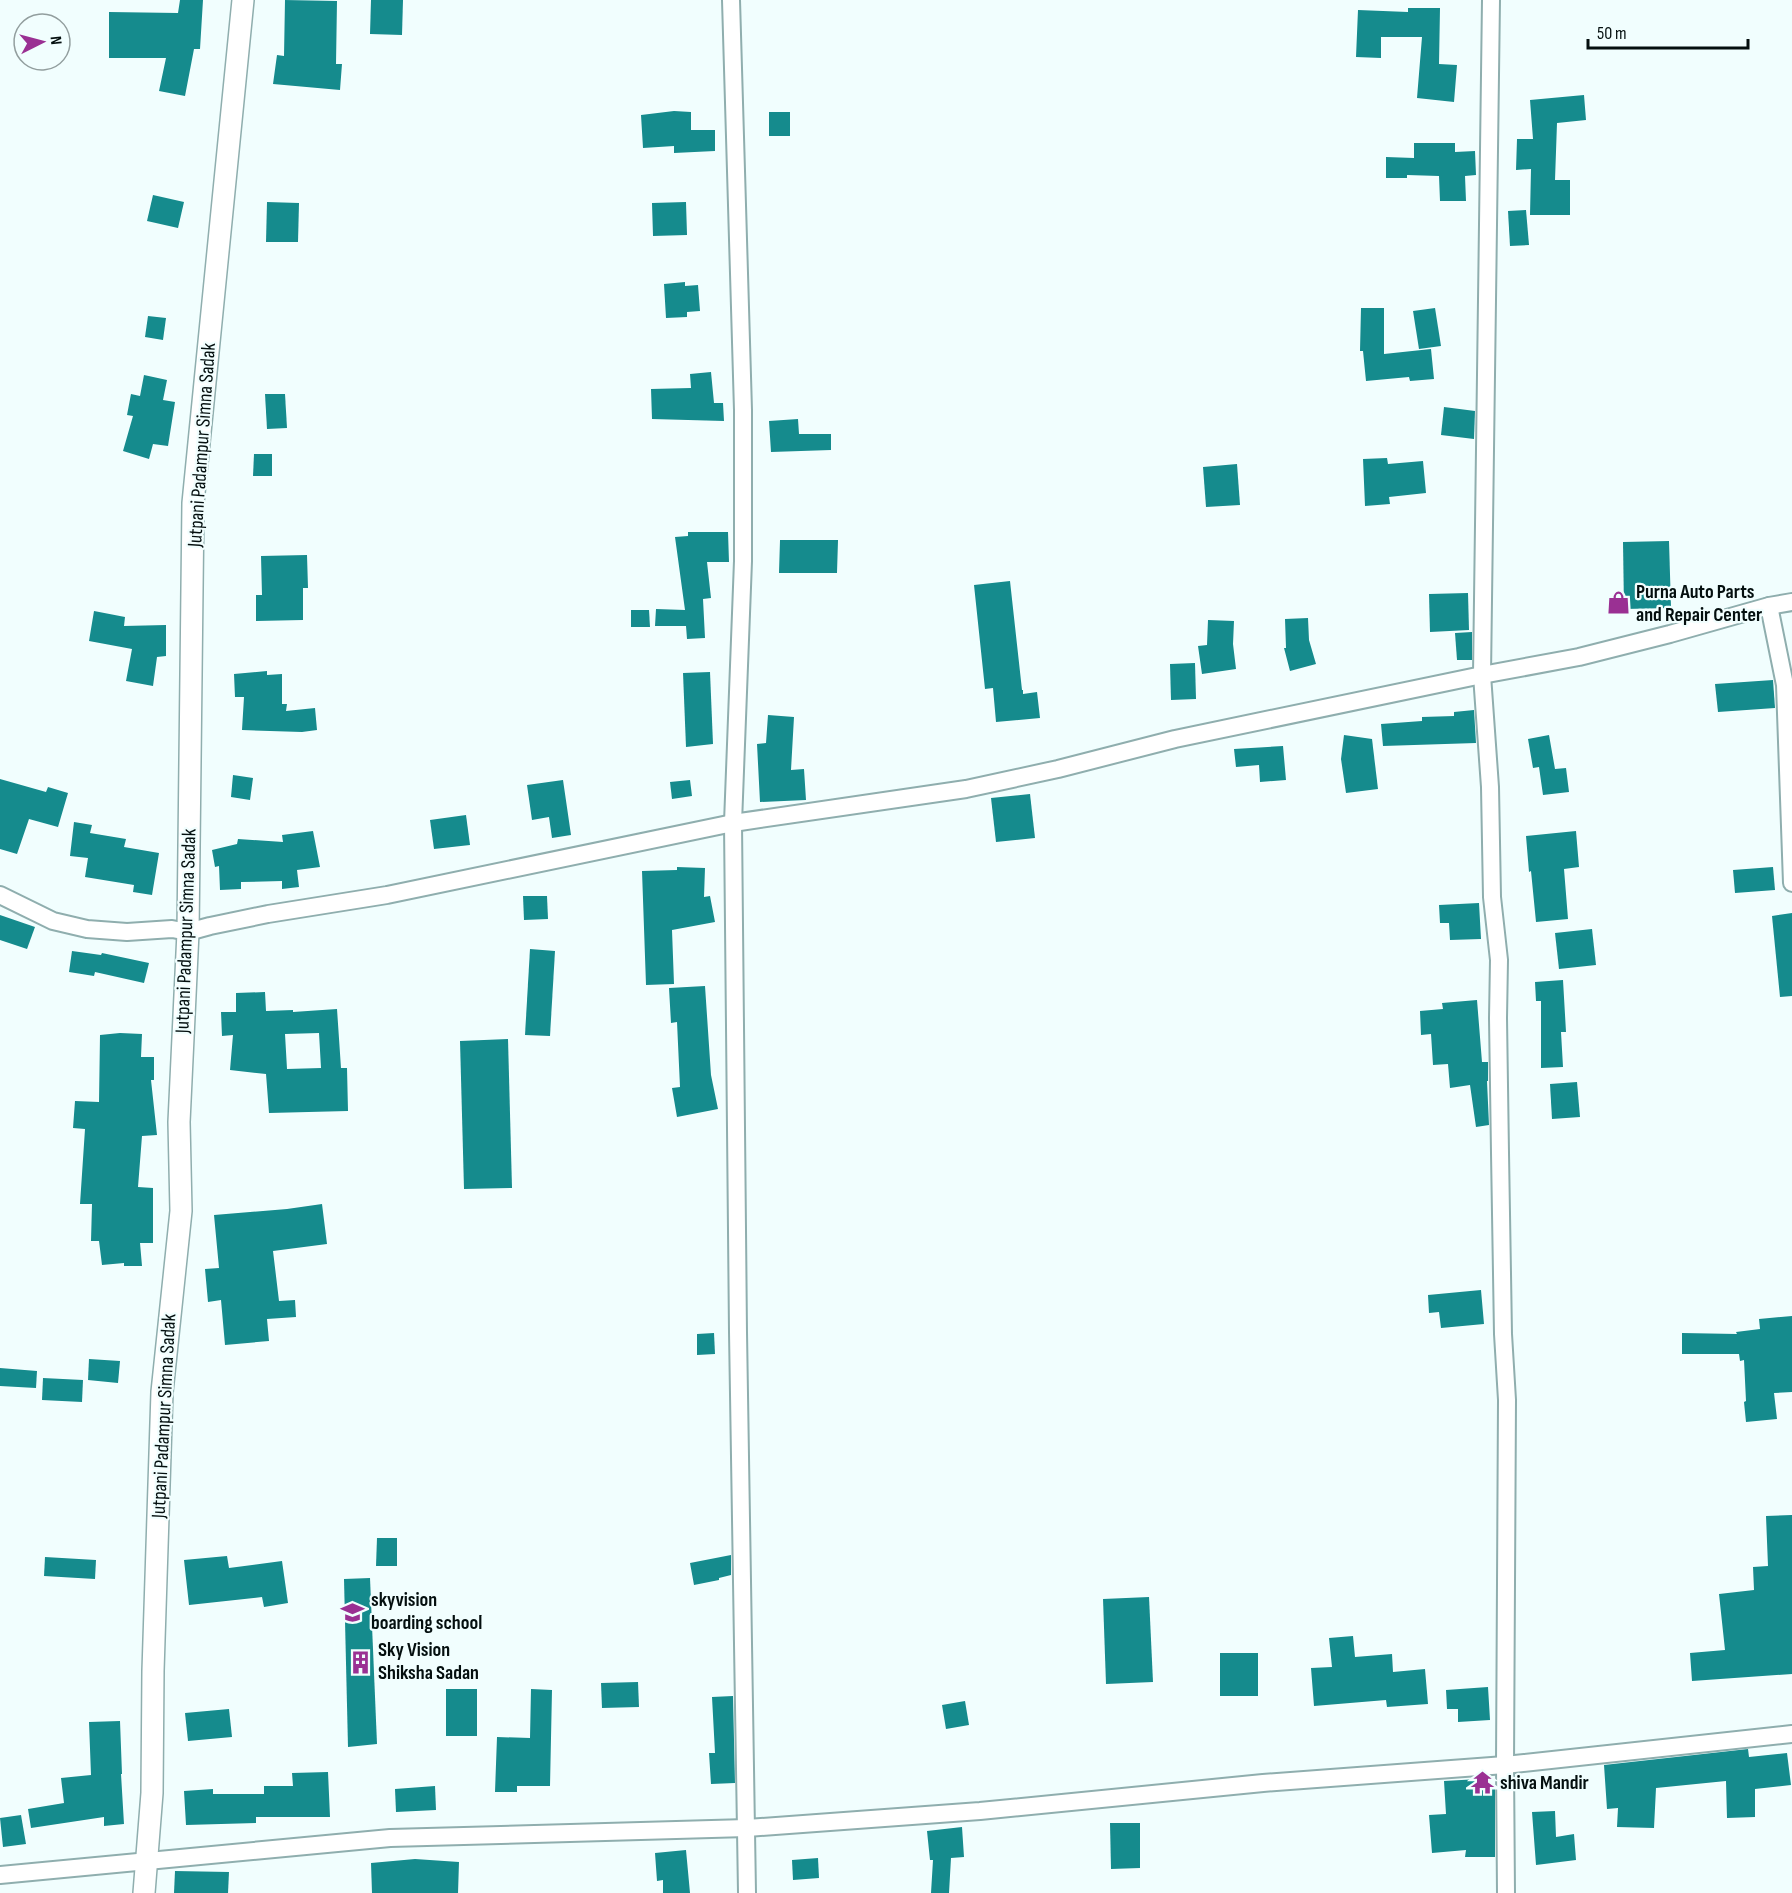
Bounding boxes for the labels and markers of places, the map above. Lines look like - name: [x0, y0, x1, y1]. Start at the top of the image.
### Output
- place label: Purna Auto Parts and Repair Center: [1636, 580, 1762, 627]
- shop icon: Purna Auto Parts and Repair Center: [1605, 590, 1631, 616]
- place label: skyvision boarding school: [371, 1588, 482, 1635]
- school or university icon: skyvision boarding school: [340, 1599, 366, 1625]
- place label: Sky Vision Shiksha Sadan: [378, 1638, 479, 1685]
- building icon: Sky Vision Shiksha Sadan: [347, 1649, 373, 1675]
- temple icon: shiva Mandir: [1469, 1770, 1495, 1796]
- place label: shiva Mandir: [1500, 1771, 1589, 1795]

